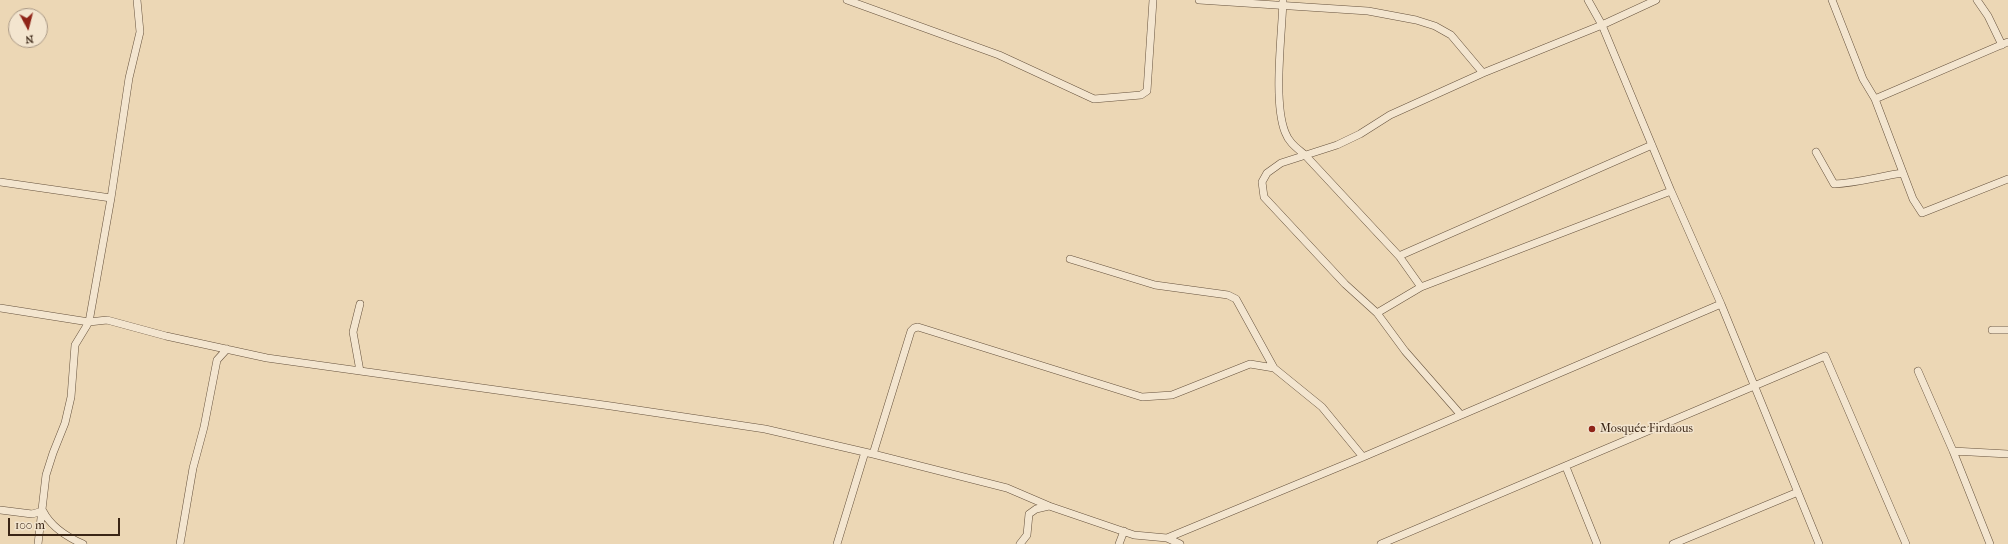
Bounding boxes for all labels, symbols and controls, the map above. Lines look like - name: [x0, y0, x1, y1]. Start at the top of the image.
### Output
- north arrow: [8, 8, 48, 48]
- text: N: [24, 32, 34, 46]
- place label: Mosquée Firdaous: [1600, 422, 1693, 436]
- marker: Mosquée Firdaous: [1587, 424, 1597, 434]
- scale bar: [10, 510, 122, 536]
- text: 100 m: [15, 518, 45, 532]

